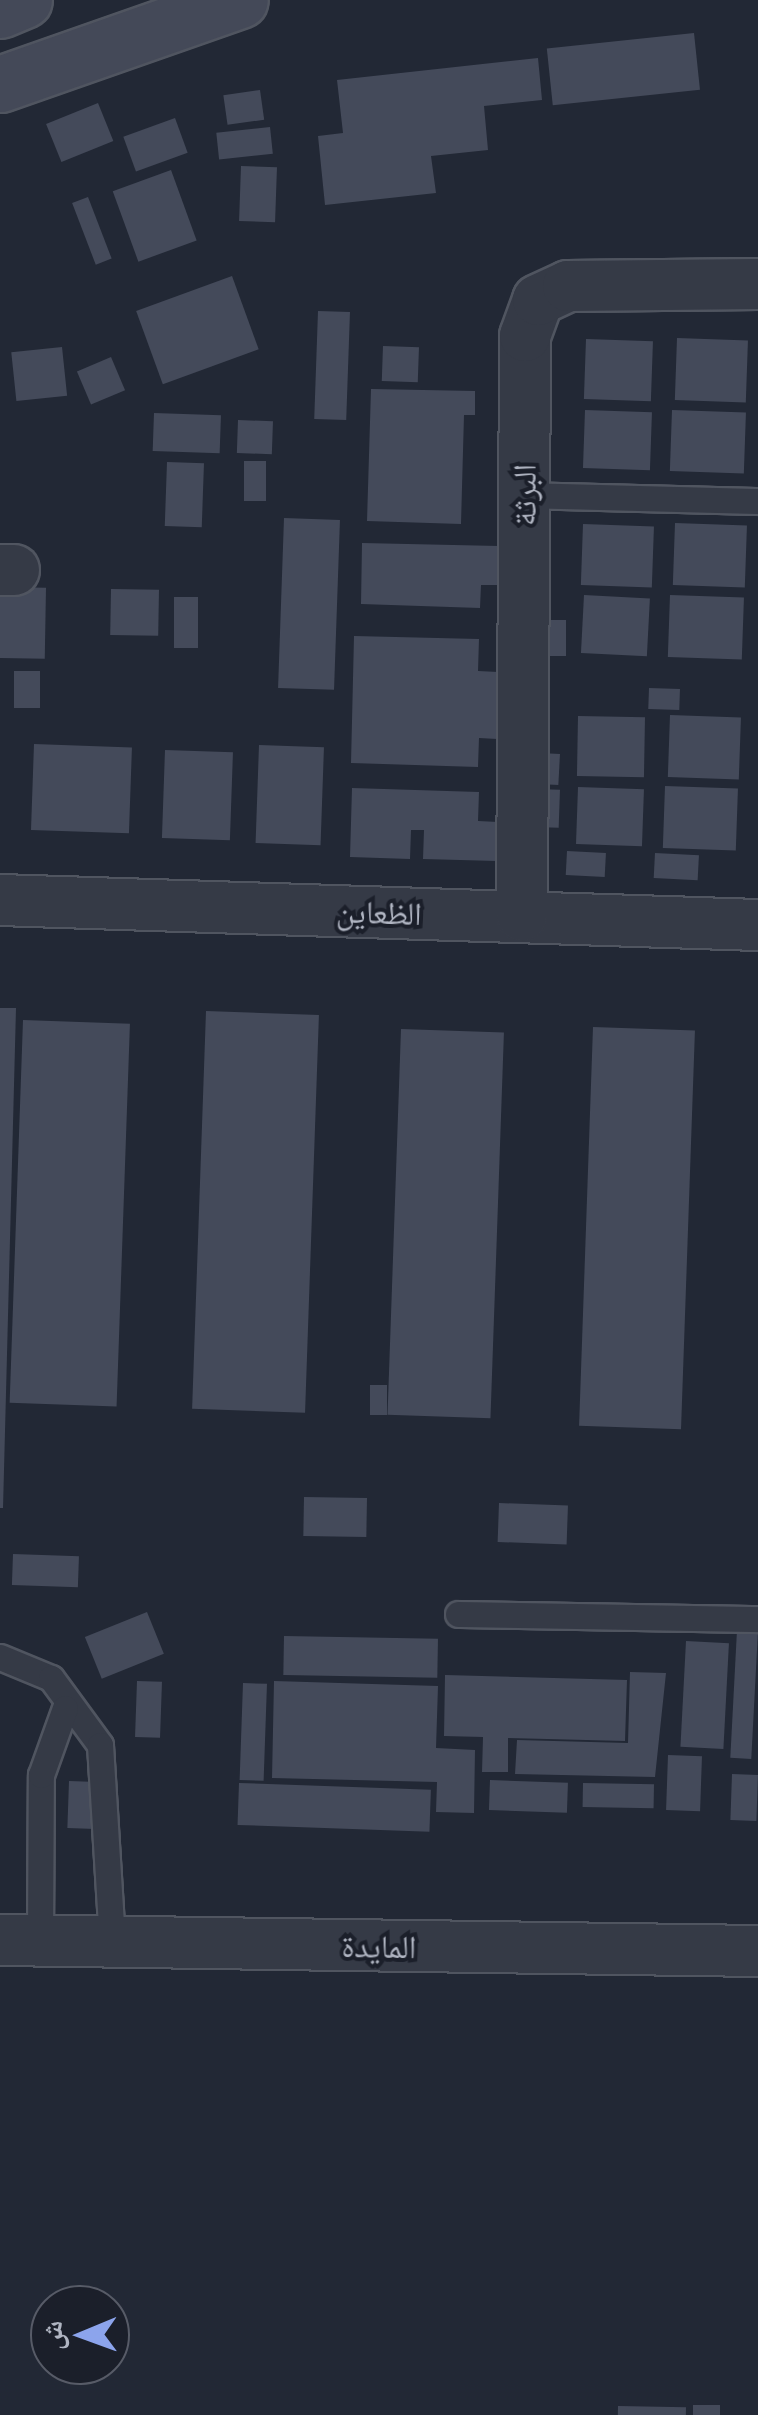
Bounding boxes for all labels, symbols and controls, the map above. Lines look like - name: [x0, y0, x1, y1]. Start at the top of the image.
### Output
- street label: البرثة: [505, 464, 543, 526]
- street label: الظعاين: [336, 891, 422, 933]
- street label: المايدة: [341, 1926, 417, 1966]
- north arrow: [30, 2285, 130, 2385]
- text: ش: [34, 2320, 69, 2351]

